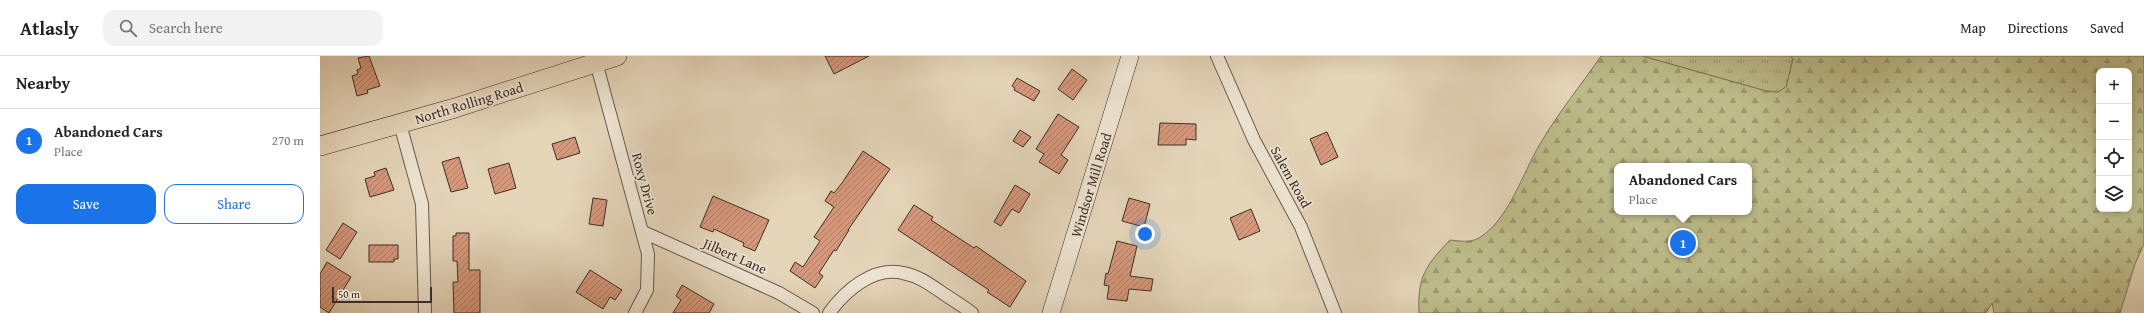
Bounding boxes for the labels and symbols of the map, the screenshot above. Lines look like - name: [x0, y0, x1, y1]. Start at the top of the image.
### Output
- street label: North Rolling Road: [412, 77, 526, 129]
- street label: Windsor Mill Road: [1066, 130, 1117, 240]
- street label: Salem Road: [1266, 143, 1316, 212]
- street label: Roxy Drive: [627, 151, 663, 218]
- your location: [1135, 224, 1155, 244]
- pin: 1: [1670, 228, 1696, 258]
- street label: Jilbert Lane: [698, 232, 770, 279]
- scale bar: [332, 285, 432, 304]

